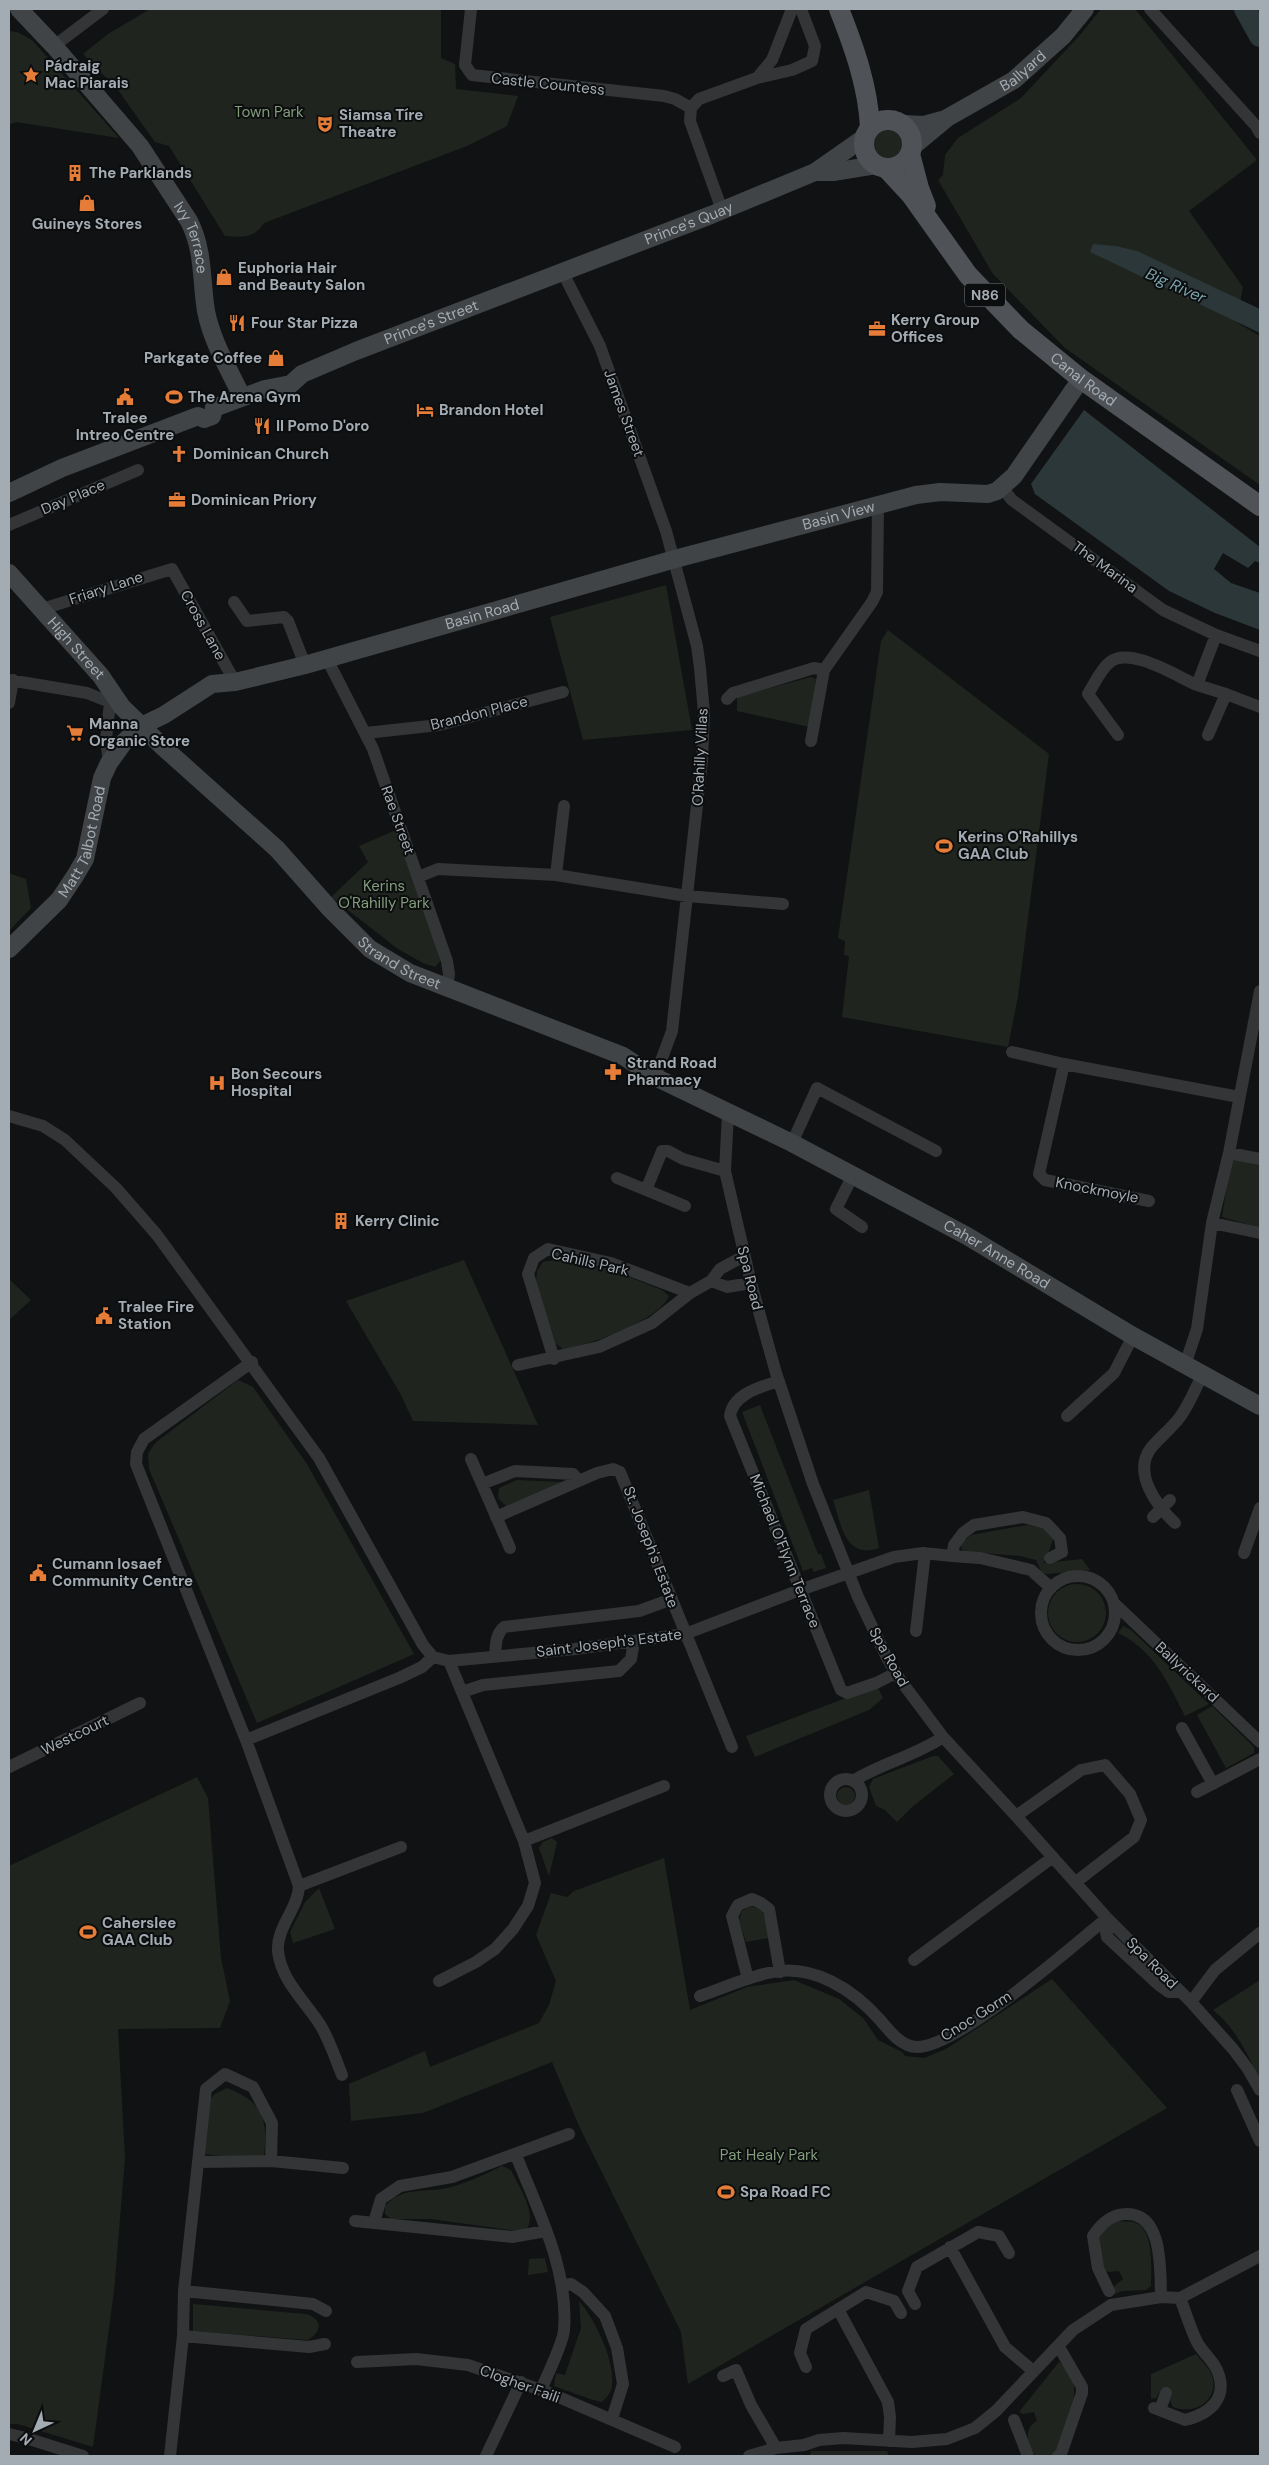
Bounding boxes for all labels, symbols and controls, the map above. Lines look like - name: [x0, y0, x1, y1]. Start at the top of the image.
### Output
- street label: Ballyard: [996, 46, 1050, 96]
- place label: Pádraig Mac Piarais: [45, 56, 129, 93]
- place icon: Pádraig Mac Piarais: [21, 65, 41, 85]
- street label: Castle Countess: [490, 68, 606, 100]
- park label: Town Park: [234, 102, 304, 122]
- place label: Siamsa Tíre Theatre: [339, 105, 423, 142]
- theatre icon: Siamsa Tíre Theatre: [315, 114, 335, 134]
- building icon: The Parklands: [65, 163, 85, 183]
- place label: The Parklands: [89, 163, 192, 183]
- shop icon: Guineys Stores: [77, 193, 97, 213]
- street label: Prince's Quay: [642, 197, 737, 249]
- street label: Ivy Terrace: [169, 198, 212, 275]
- place label: Guineys Stores: [32, 214, 142, 234]
- place label: Euphoria Hair and Beauty Salon: [238, 258, 365, 295]
- water label: Big River: [1142, 263, 1210, 308]
- shop icon: Euphoria Hair and Beauty Salon: [214, 267, 234, 287]
- road number: N86: [965, 284, 1005, 306]
- street label: Prince's Street: [381, 295, 481, 349]
- place label: Kerry Group Offices: [891, 310, 980, 347]
- restaurant icon: Four Star Pizza: [227, 313, 247, 333]
- place label: Four Star Pizza: [251, 313, 358, 333]
- office icon: Kerry Group Offices: [867, 319, 887, 339]
- place label: Parkgate Coffee: [144, 348, 262, 368]
- shop icon: Parkgate Coffee: [266, 348, 286, 368]
- street label: Canal Road: [1046, 348, 1120, 411]
- street label: James Street: [599, 367, 649, 460]
- public building icon: Tralee Intreo Centre: [115, 387, 135, 407]
- sports icon: The Arena Gym: [164, 387, 184, 407]
- place label: The Arena Gym: [188, 387, 301, 407]
- hotel icon: Brandon Hotel: [415, 400, 435, 420]
- place label: Brandon Hotel: [439, 400, 543, 420]
- place label: Tralee Intreo Centre: [76, 408, 174, 445]
- restaurant icon: Il Pomo D'oro: [252, 416, 272, 436]
- place label: Il Pomo D'oro: [276, 416, 369, 436]
- church icon: Dominican Church: [169, 444, 189, 464]
- place label: Dominican Church: [193, 444, 329, 464]
- street label: Day Place: [38, 475, 108, 519]
- office icon: Dominican Priory: [167, 490, 187, 510]
- place label: Dominican Priory: [191, 490, 317, 510]
- street label: Basin View: [800, 496, 878, 535]
- street label: The Marina: [1068, 537, 1142, 597]
- street label: Friary Lane: [67, 567, 145, 609]
- street label: Cross Lane: [176, 586, 230, 664]
- street label: Basin Road: [443, 594, 521, 634]
- street label: High Street: [43, 613, 110, 684]
- street label: Brandon Place: [428, 691, 530, 735]
- street label: O'Rahilly Villas: [687, 707, 713, 807]
- place label: Manna Organic Store: [89, 714, 190, 751]
- supermarket icon: Manna Organic Store: [65, 723, 85, 743]
- street label: Rae Street: [376, 783, 420, 857]
- street label: Matt Talbot Road: [53, 784, 110, 901]
- place label: Kerins O'Rahillys GAA Club: [958, 827, 1078, 864]
- sports icon: Kerins O'Rahillys GAA Club: [934, 836, 954, 856]
- park label: Kerins O'Rahilly Park: [338, 876, 430, 913]
- street label: Strand Street: [353, 932, 444, 994]
- place label: Strand Road Pharmacy: [627, 1053, 717, 1090]
- pharmacy icon: Strand Road Pharmacy: [603, 1062, 623, 1082]
- place label: Bon Secours Hospital: [231, 1064, 322, 1101]
- hospital icon: Bon Secours Hospital: [207, 1073, 227, 1093]
- street label: Knockmoyle: [1054, 1172, 1140, 1208]
- building icon: Kerry Clinic: [331, 1211, 351, 1231]
- place label: Kerry Clinic: [355, 1211, 440, 1231]
- street label: Caher Anne Road: [940, 1215, 1054, 1294]
- street label: Cahills Park: [549, 1243, 631, 1281]
- street label: Spa Road: [732, 1244, 768, 1312]
- place label: Tralee Fire Station: [118, 1297, 194, 1334]
- public building icon: Tralee Fire Station: [94, 1306, 114, 1326]
- street label: Michael O'Flynn Terrace: [745, 1471, 825, 1631]
- street label: St. Joseph's Estate: [619, 1483, 683, 1611]
- place label: Cumann Iosaef Community Centre: [52, 1554, 193, 1591]
- public building icon: Cumann Iosaef Community Centre: [28, 1563, 48, 1583]
- street label: Saint Joseph's Estate: [535, 1624, 683, 1662]
- street label: Spa Road: [864, 1624, 914, 1690]
- street label: Ballyrickard: [1151, 1637, 1223, 1707]
- street label: Westcourt: [38, 1710, 112, 1760]
- place label: Caherslee GAA Club: [102, 1913, 176, 1950]
- sports icon: Caherslee GAA Club: [78, 1922, 98, 1942]
- street label: Spa Road: [1122, 1933, 1182, 1993]
- street label: Cnoc Gorm: [937, 1986, 1015, 2046]
- park label: Pat Healy Park: [720, 2145, 819, 2165]
- sports icon: Spa Road FC: [716, 2182, 736, 2202]
- place label: Spa Road FC: [740, 2182, 831, 2202]
- street label: Clogher Faili: [477, 2360, 563, 2408]
- north arrow: [10, 2405, 60, 2455]
- text: N: [16, 2429, 36, 2449]

